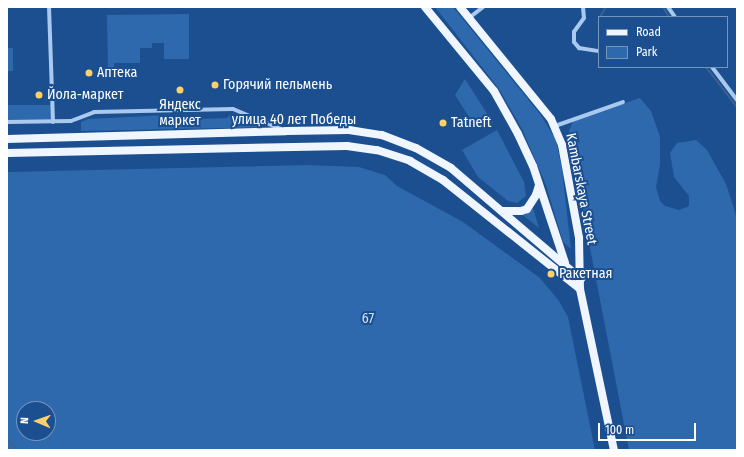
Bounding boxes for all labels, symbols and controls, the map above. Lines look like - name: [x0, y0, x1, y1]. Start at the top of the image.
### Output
- legend: [598, 16, 728, 68]
- text: Road: [636, 25, 661, 39]
- text: Park: [636, 45, 657, 59]
- place label: Аптека: [97, 65, 137, 81]
- marker: Аптека: [84, 68, 94, 78]
- place label: Горячий пельмень: [223, 77, 332, 93]
- marker: Горячий пельмень: [210, 80, 220, 90]
- marker: Яндекс маркет: [175, 85, 185, 95]
- place label: Йола-маркет: [47, 87, 123, 103]
- marker: Йола-маркет: [34, 90, 44, 100]
- place label: Яндекс маркет: [159, 97, 201, 130]
- street label: улица 40 лет Победы: [232, 112, 356, 128]
- place label: Tatneft: [451, 115, 491, 131]
- marker: Tatneft: [438, 118, 448, 128]
- street label: Kambarskaya Street: [562, 132, 600, 246]
- place label: Ракетная: [559, 266, 612, 282]
- marker: Ракетная: [546, 269, 556, 279]
- park label: 67: [362, 311, 374, 327]
- north arrow: [16, 401, 56, 441]
- scale bar: [600, 415, 698, 441]
- text: N: [18, 417, 31, 424]
- text: 100 m: [605, 423, 634, 437]

